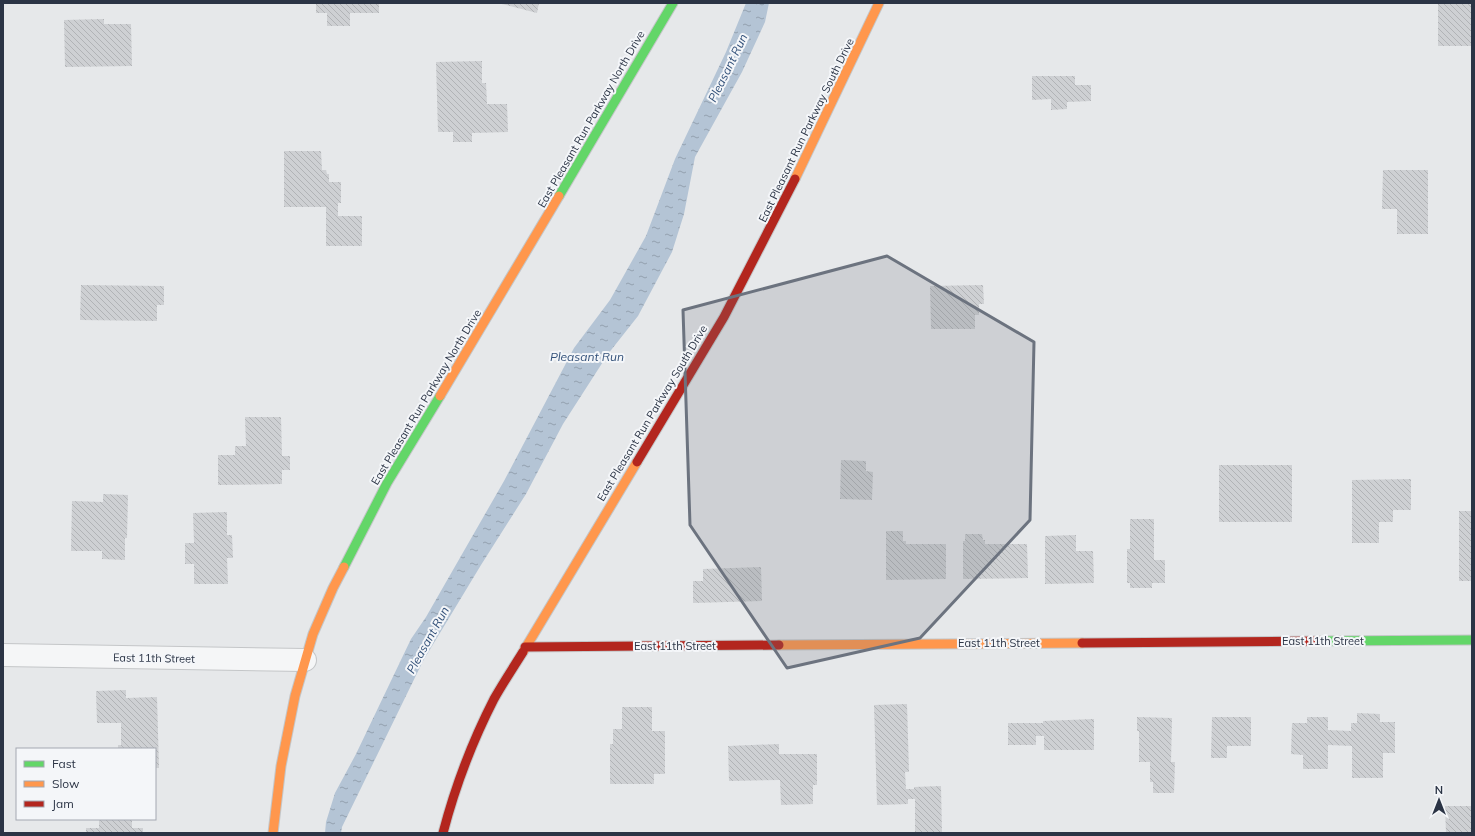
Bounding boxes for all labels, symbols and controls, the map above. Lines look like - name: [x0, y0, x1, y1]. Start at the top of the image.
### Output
- street label: East Pleasant Run Parkway North Drive: [534, 28, 648, 210]
- water label: Pleasant Run: [705, 31, 751, 104]
- street label: East Pleasant Run Parkway South Drive: [755, 36, 857, 224]
- street label: East Pleasant Run Parkway North Drive: [368, 307, 484, 487]
- street label: East Pleasant Run Parkway South Drive: [594, 322, 710, 504]
- water label: Pleasant Run: [550, 349, 624, 364]
- water label: Pleasant Run: [403, 604, 452, 676]
- street label: East 11th Street: [1282, 634, 1364, 648]
- street label: East 11th Street: [958, 636, 1040, 650]
- street label: East 11th Street: [634, 639, 716, 653]
- street label: East 11th Street: [113, 650, 195, 666]
- legend: [16, 748, 156, 820]
- text: Fast: [52, 756, 76, 771]
- text: Slow: [52, 776, 80, 791]
- north arrow: [1419, 780, 1459, 820]
- text: N: [1435, 783, 1443, 797]
- text: Jam: [52, 796, 74, 811]

